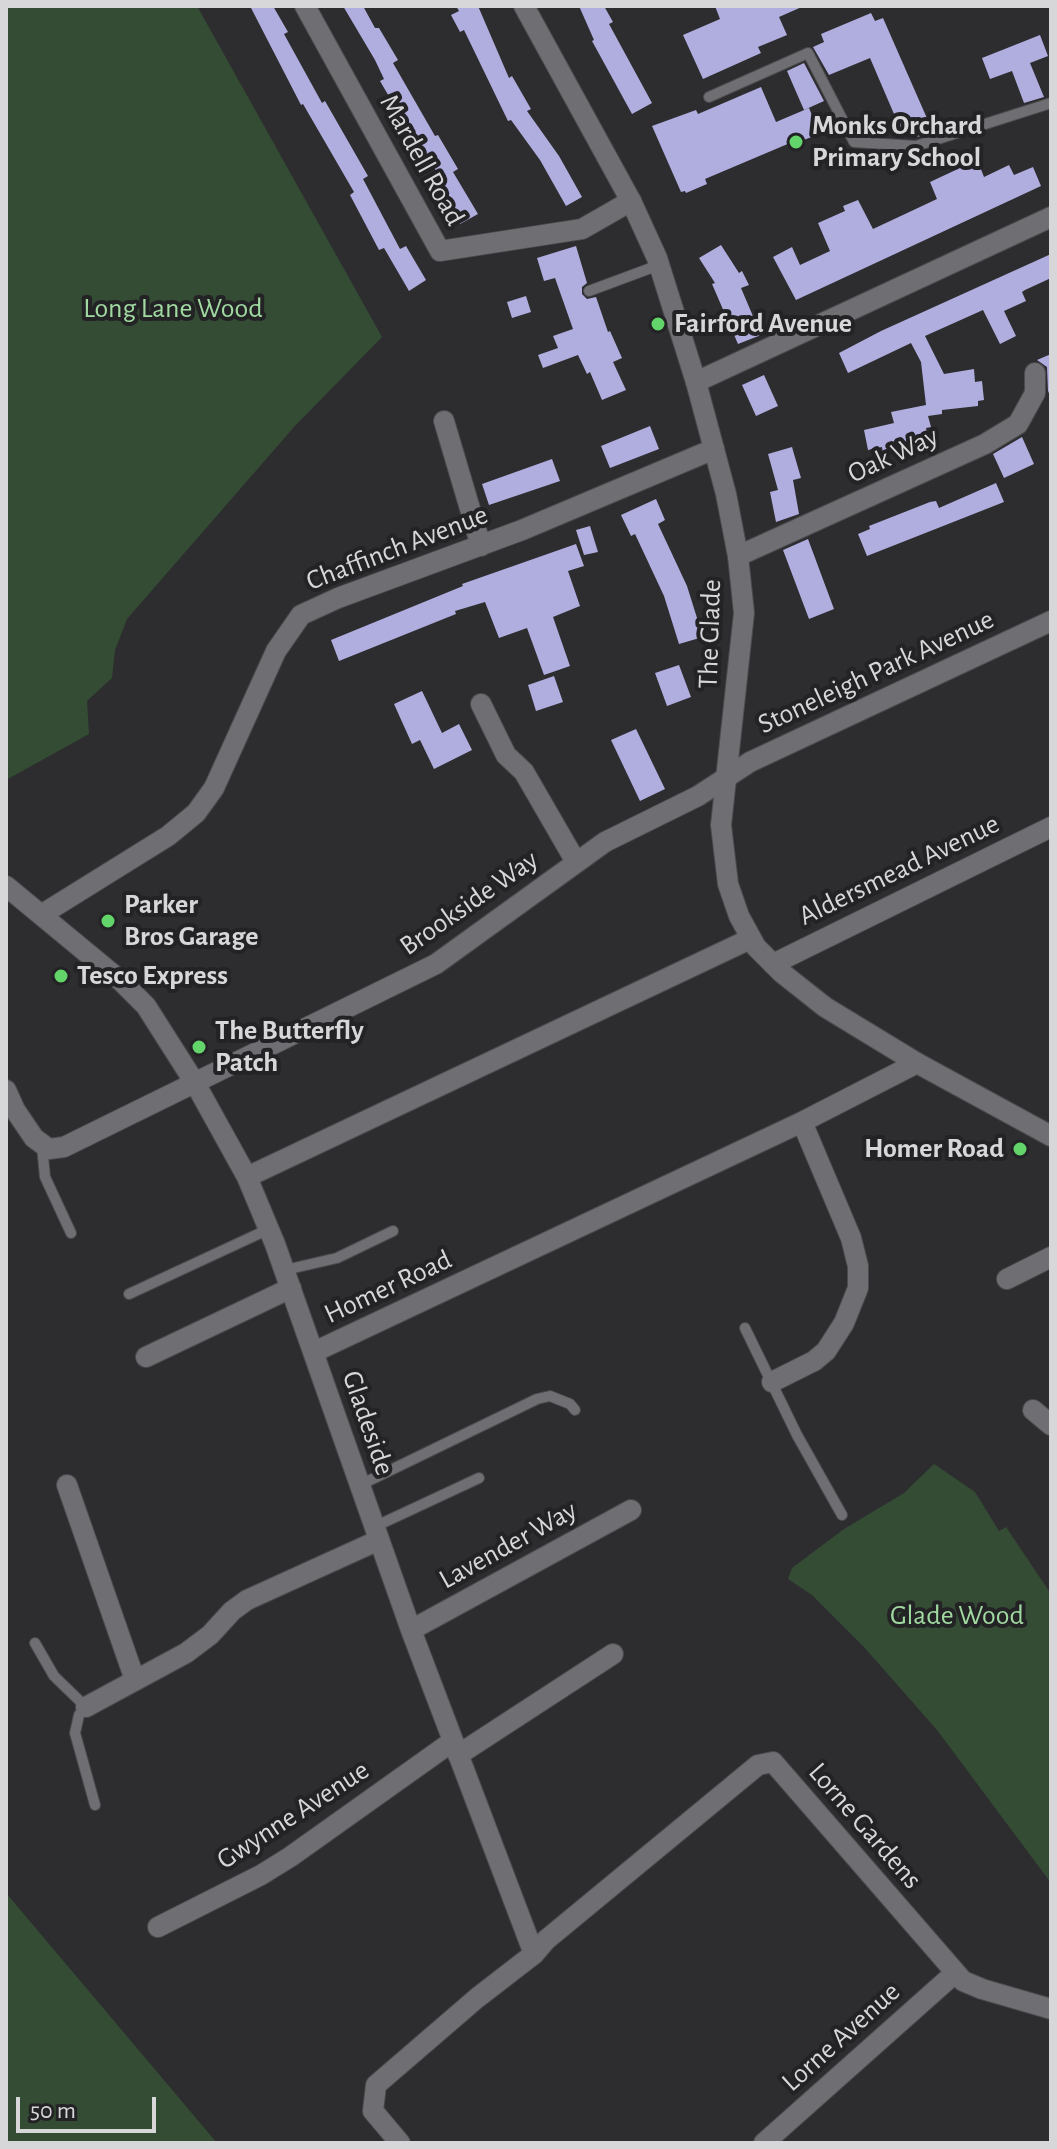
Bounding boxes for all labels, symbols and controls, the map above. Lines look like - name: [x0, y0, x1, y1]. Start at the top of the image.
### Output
- street label: Mardell Road: [372, 88, 472, 232]
- place label: Monks Orchard Primary School: [812, 109, 982, 175]
- marker: Monks Orchard Primary School: [787, 133, 805, 151]
- park label: Long Lane Wood: [83, 292, 263, 326]
- place label: Fairford Avenue: [674, 307, 852, 341]
- marker: Fairford Avenue: [649, 315, 667, 333]
- street label: Oak Way: [842, 419, 944, 491]
- street label: Chaffinch Avenue: [301, 498, 493, 598]
- street label: The Glade: [691, 579, 729, 689]
- street label: Stoneleigh Park Avenue: [753, 603, 999, 741]
- street label: Aldersmead Avenue: [793, 807, 1005, 933]
- street label: Brookside Way: [393, 843, 545, 963]
- place label: Parker Bros Garage: [124, 888, 258, 954]
- marker: Parker Bros Garage: [99, 912, 117, 930]
- place label: Tesco Express: [77, 959, 228, 993]
- marker: Tesco Express: [52, 967, 70, 985]
- place label: The Butterfly Patch: [215, 1014, 364, 1080]
- marker: The Butterfly Patch: [190, 1038, 208, 1056]
- place label: Homer Road: [864, 1132, 1004, 1166]
- marker: Homer Road: [1011, 1140, 1029, 1158]
- street label: Homer Road: [319, 1243, 457, 1331]
- street label: Gladeside: [334, 1366, 402, 1480]
- street label: Lavender Way: [433, 1493, 583, 1597]
- park label: Glade Wood: [890, 1599, 1024, 1633]
- street label: Gwynne Avenue: [211, 1753, 375, 1877]
- street label: Lorne Gardens: [801, 1756, 929, 1896]
- street label: Lorne Avenue: [775, 1975, 907, 2099]
- scale bar: [20, 2081, 160, 2131]
- text: 50 m: [30, 2099, 76, 2123]

